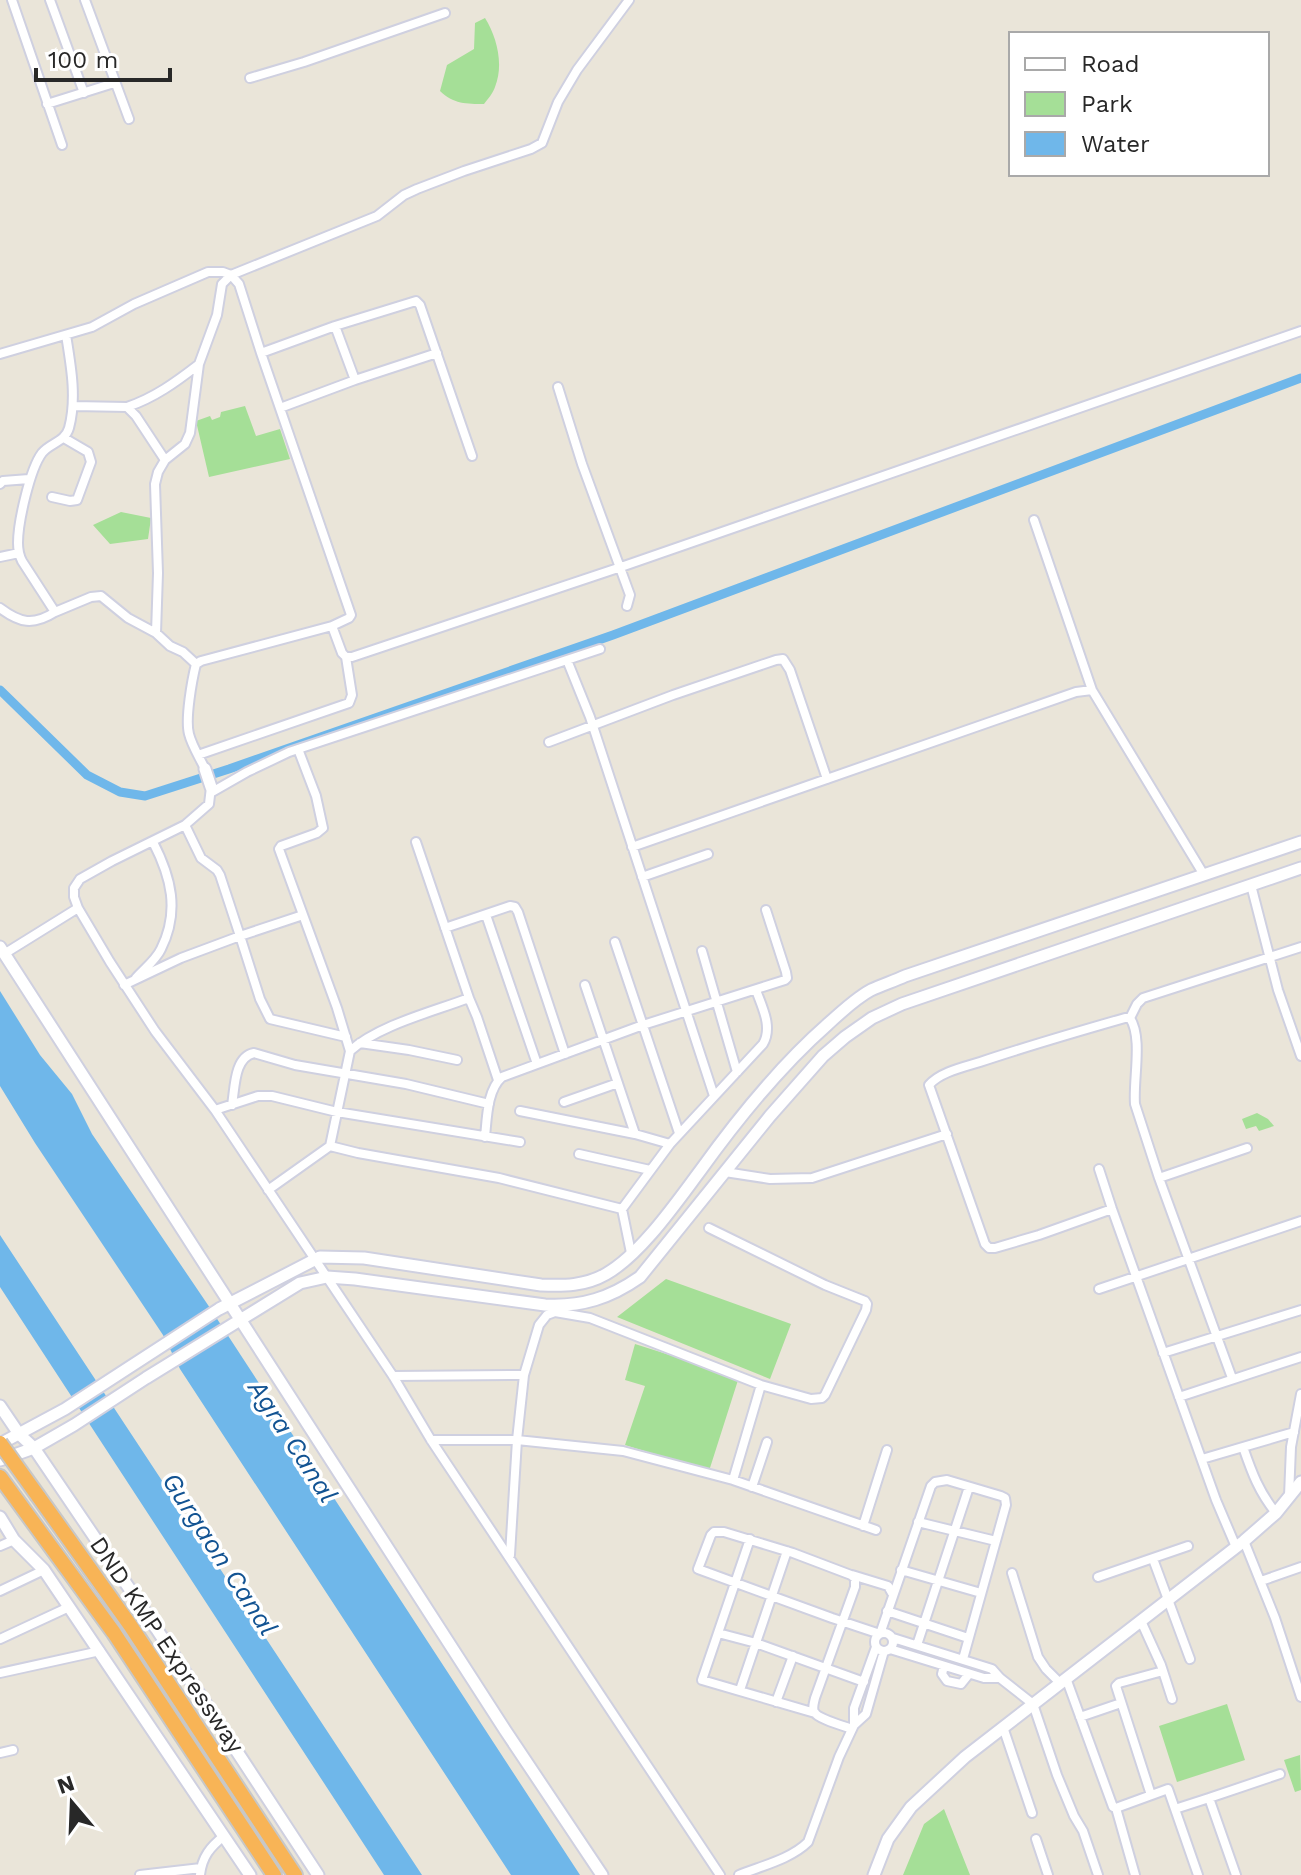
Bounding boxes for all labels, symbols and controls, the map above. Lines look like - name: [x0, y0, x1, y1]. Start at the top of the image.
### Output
- scale bar: [36, 32, 170, 82]
- legend: [1009, 32, 1269, 176]
- text: 100 m: [48, 46, 118, 74]
- text: Road: [1081, 50, 1140, 78]
- text: Park: [1081, 90, 1133, 118]
- text: Water: [1081, 130, 1150, 158]
- water label: Agra Canal: [242, 1373, 344, 1508]
- water label: Gurgaon Canal: [156, 1467, 284, 1641]
- street label: DND KMP Expressway: [84, 1531, 250, 1759]
- north arrow: [32, 1763, 112, 1843]
- text: N: [54, 1770, 77, 1799]

